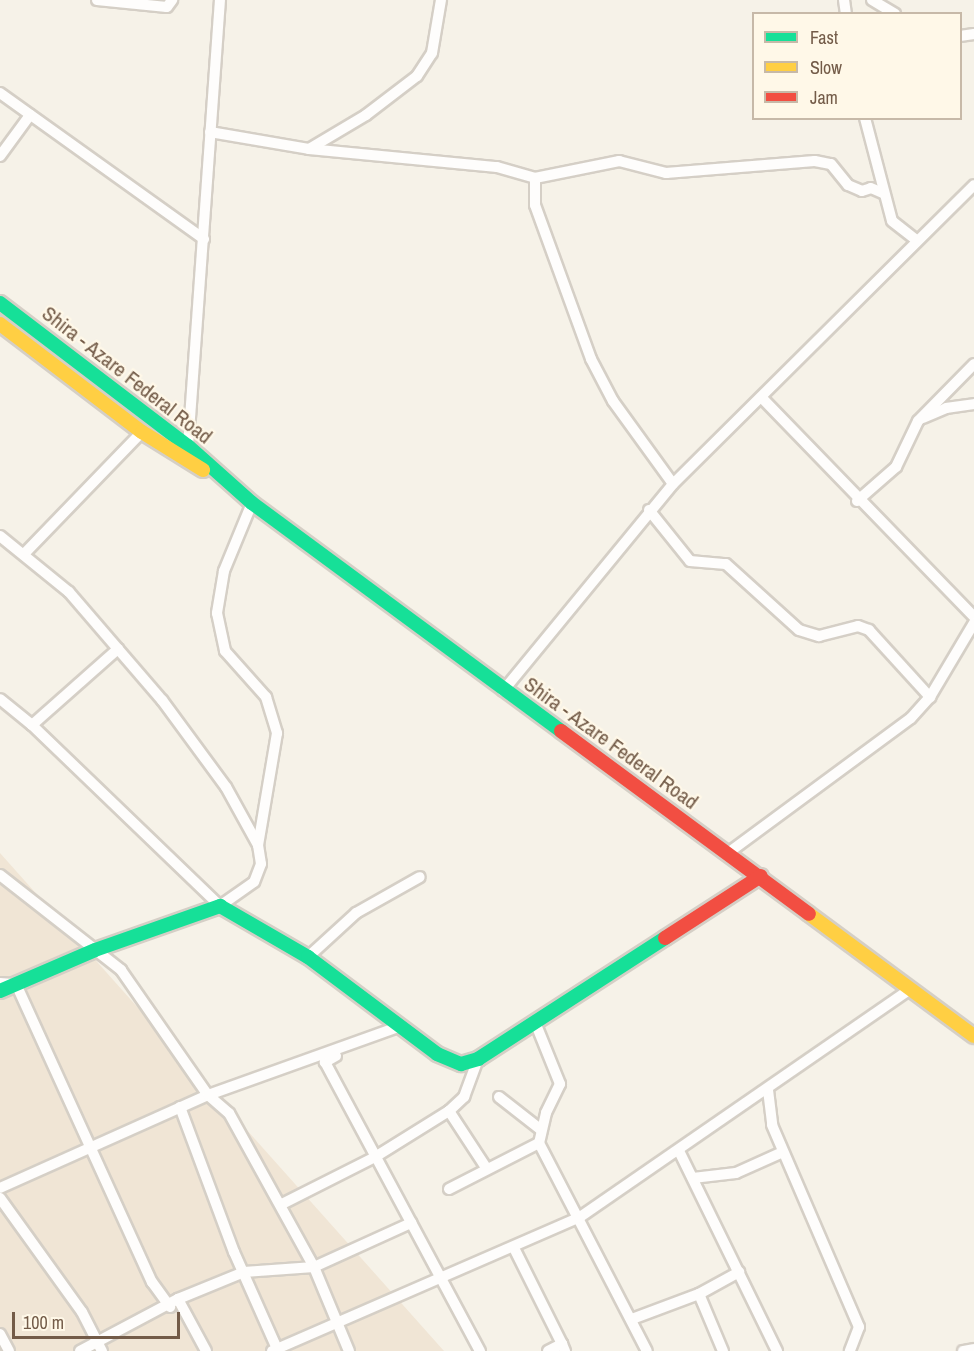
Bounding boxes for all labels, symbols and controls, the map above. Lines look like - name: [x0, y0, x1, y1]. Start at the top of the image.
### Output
- legend: [752, 12, 962, 120]
- text: Fast: [810, 25, 838, 50]
- text: Slow: [810, 55, 842, 80]
- text: Jam: [810, 85, 838, 110]
- street label: Shira - Azare Federal Road: [37, 301, 217, 449]
- street label: Shira - Azare Federal Road: [519, 671, 703, 815]
- scale bar: [15, 1300, 183, 1338]
- text: 100 m: [23, 1310, 64, 1335]

